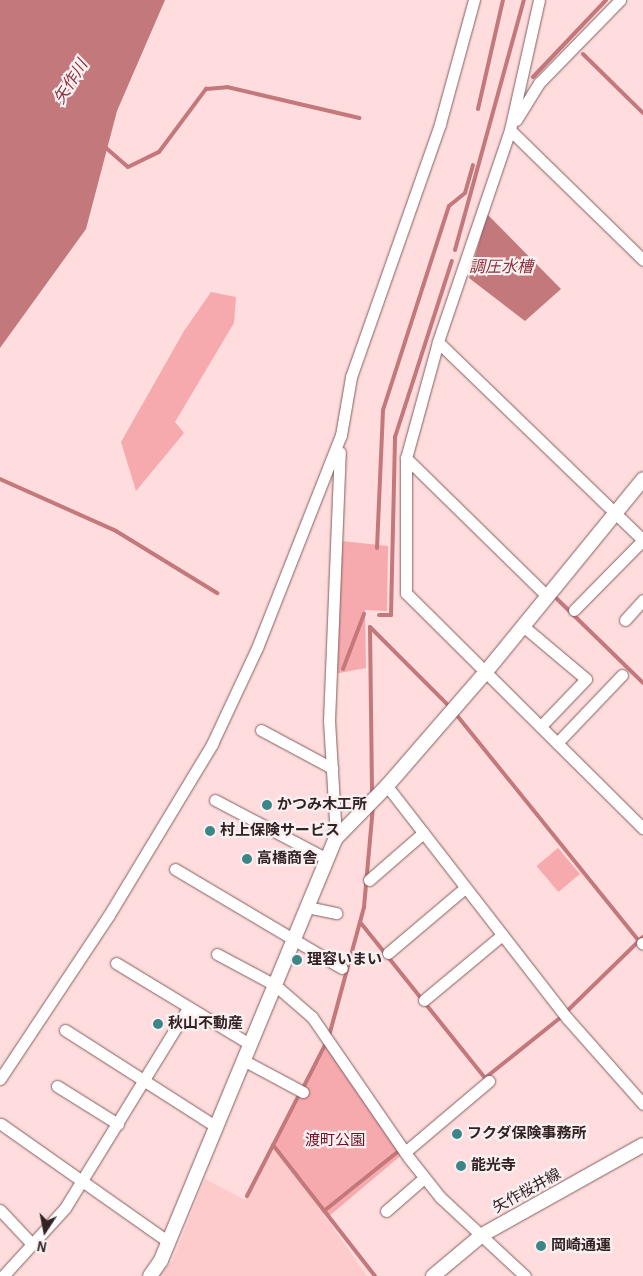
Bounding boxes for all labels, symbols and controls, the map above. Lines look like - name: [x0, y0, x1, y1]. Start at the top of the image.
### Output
- water label: 矢作川: [50, 57, 92, 107]
- water label: 調圧水槽: [469, 257, 533, 277]
- place label: かつみ木工所: [277, 796, 367, 814]
- marker: かつみ木工所: [261, 799, 273, 811]
- place label: 村上保険サービス: [220, 822, 340, 840]
- marker: 村上保険サービス: [204, 825, 216, 837]
- place label: 高橋商舎: [257, 850, 317, 868]
- marker: 高橋商舎: [241, 853, 253, 865]
- place label: 理容いまい: [307, 951, 382, 969]
- marker: 理容いまい: [291, 954, 303, 966]
- place label: 秋山不動産: [168, 1015, 243, 1033]
- marker: 秋山不動産: [152, 1018, 164, 1030]
- place label: フクダ保険事務所: [467, 1125, 587, 1143]
- marker: フクダ保険事務所: [451, 1128, 463, 1140]
- park label: 渡町公園: [305, 1132, 365, 1150]
- place label: 能光寺: [471, 1157, 516, 1175]
- marker: 能光寺: [455, 1160, 467, 1172]
- street label: 矢作桜井線: [490, 1165, 564, 1217]
- north arrow: [20, 1206, 70, 1256]
- place label: 岡崎通運: [551, 1237, 611, 1255]
- text: N: [36, 1238, 48, 1254]
- marker: 岡崎通運: [535, 1240, 547, 1252]

